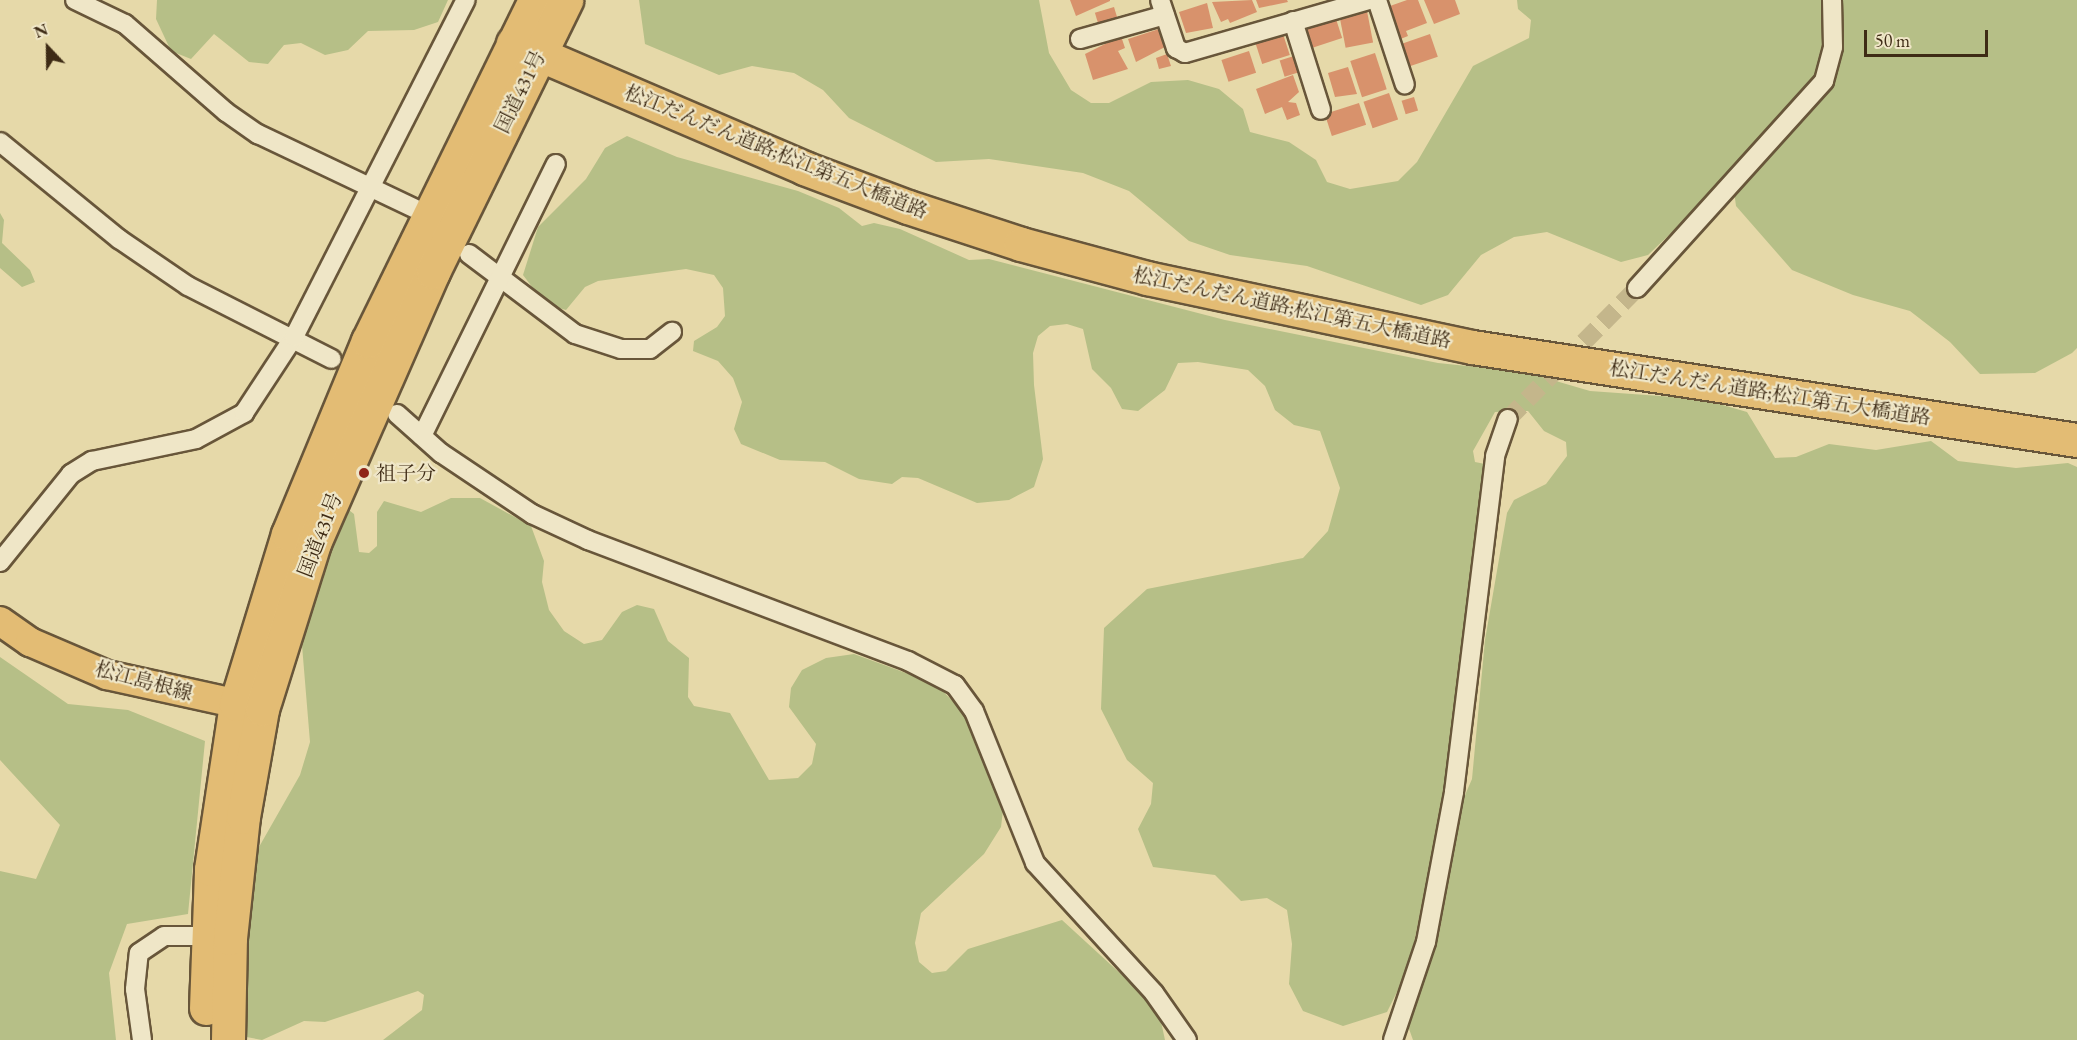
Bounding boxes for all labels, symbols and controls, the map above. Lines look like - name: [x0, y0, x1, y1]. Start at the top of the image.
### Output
- north arrow: [18, 18, 78, 78]
- scale bar: [1867, 18, 1992, 56]
- text: N: [31, 19, 51, 43]
- text: 50 m: [1875, 29, 1910, 52]
- street label: 国道431号: [490, 47, 550, 137]
- street label: 松江だんだん道路;松江第五大橋道路: [621, 80, 931, 224]
- street label: 松江だんだん道路;松江第五大橋道路: [1131, 263, 1453, 353]
- street label: 松江だんだん道路;松江第五大橋道路: [1608, 356, 1932, 430]
- place label: 祖子分: [376, 461, 436, 485]
- marker: 祖子分: [357, 466, 371, 480]
- street label: 国道431号: [293, 489, 347, 581]
- street label: 松江島根線: [93, 656, 195, 706]

